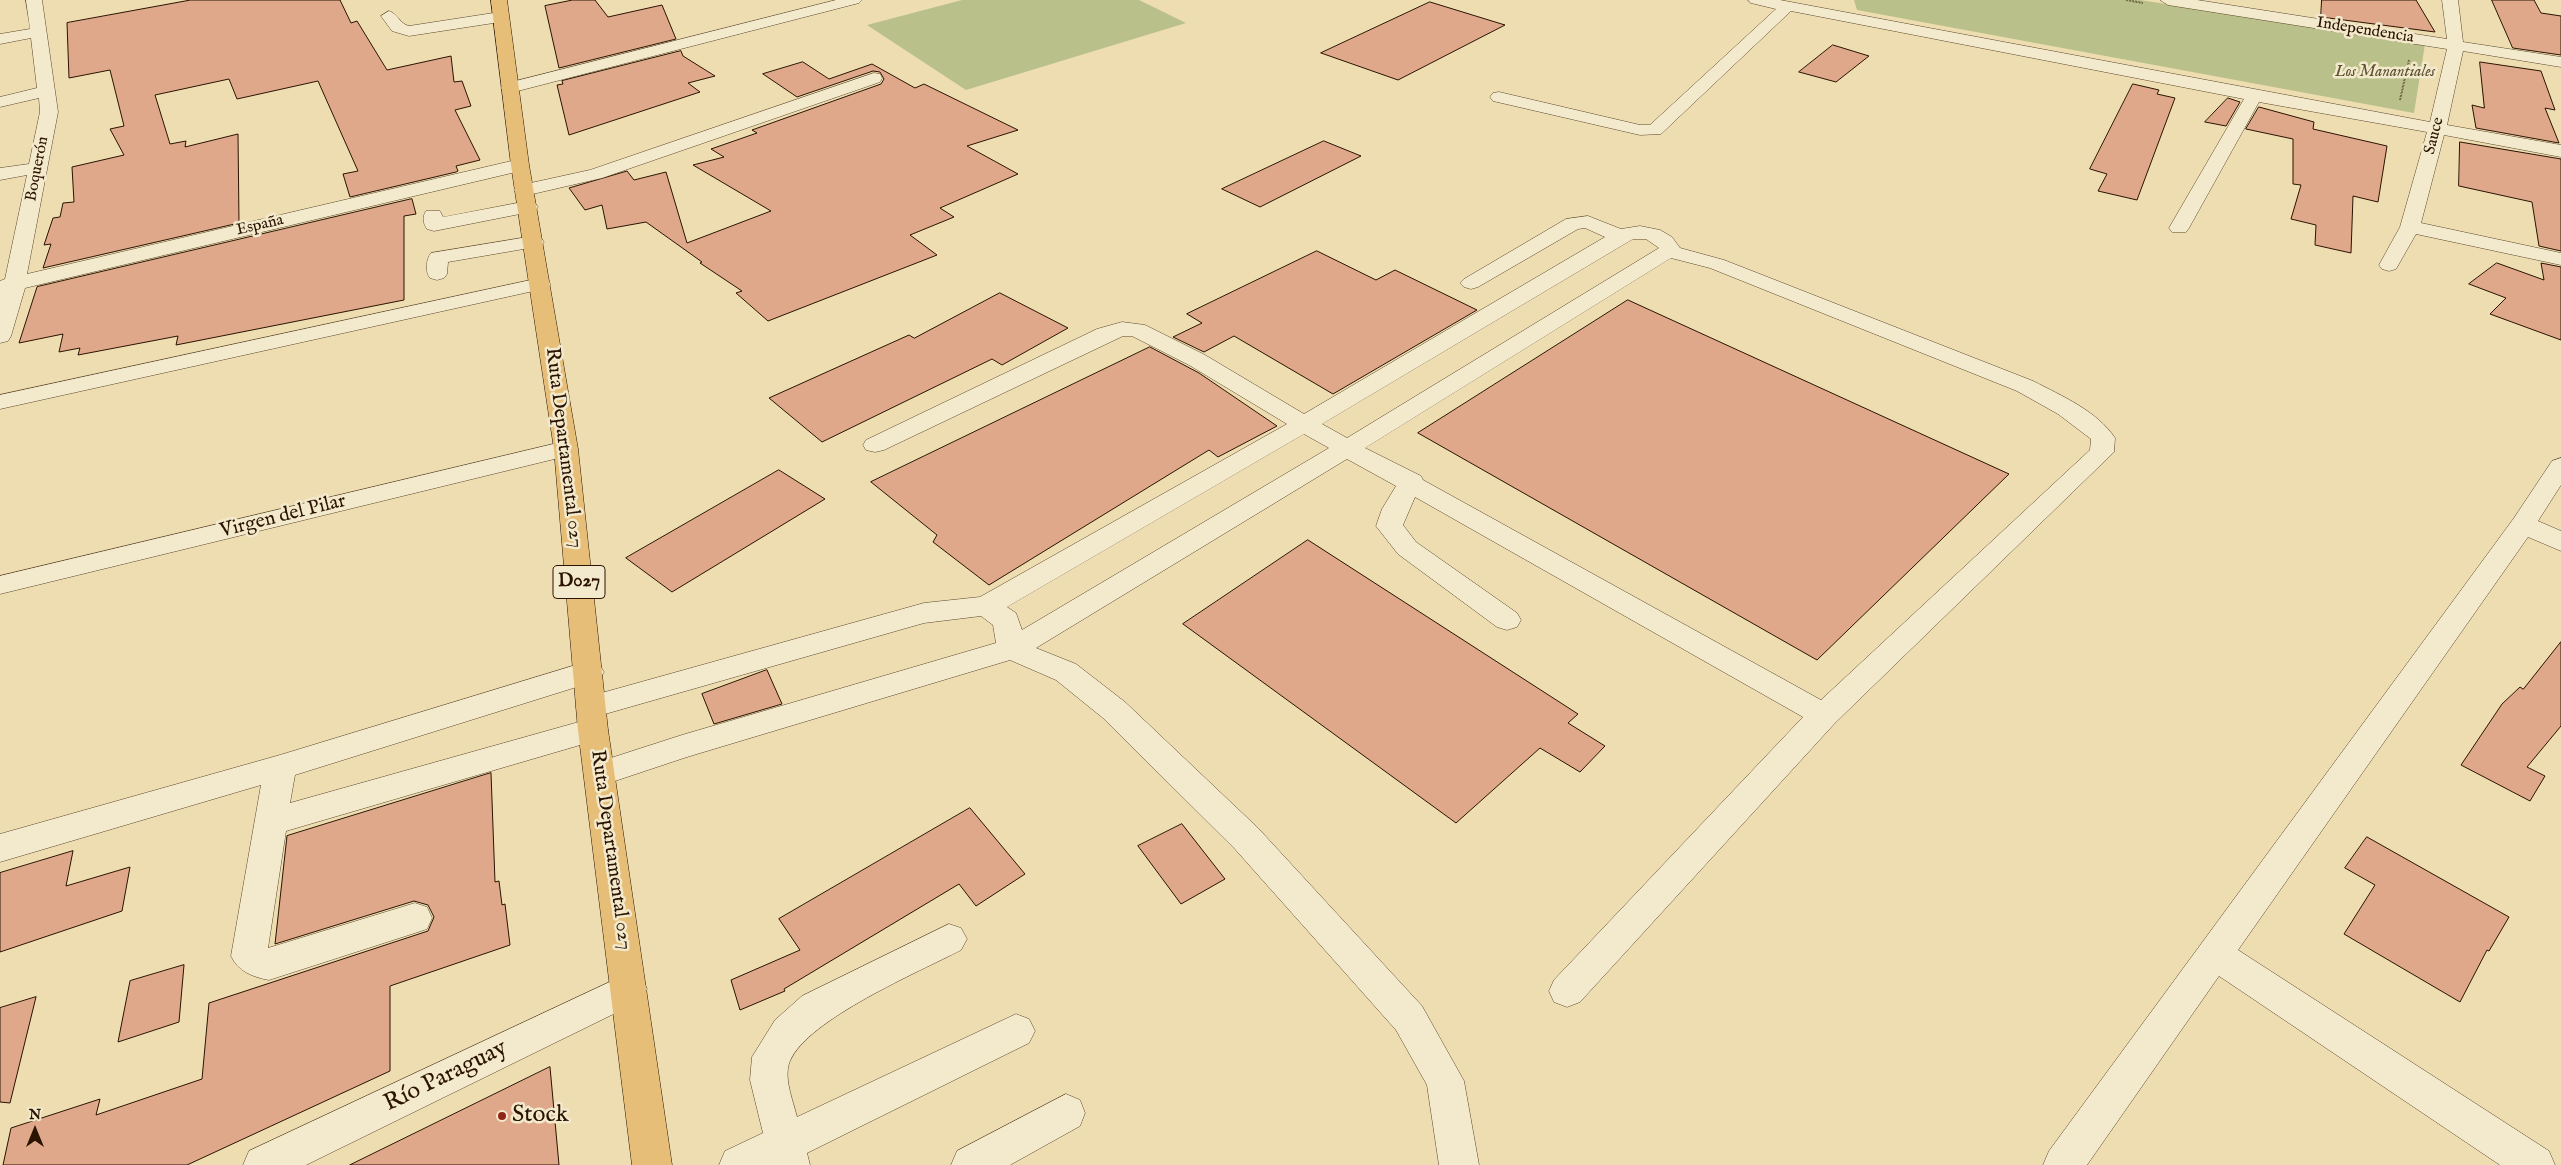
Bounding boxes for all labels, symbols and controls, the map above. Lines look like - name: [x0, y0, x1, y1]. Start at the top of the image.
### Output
- street label: Independencia: [2315, 14, 2415, 48]
- park label: Los Manantiales: [2335, 63, 2435, 83]
- street label: Sauce: [2421, 115, 2449, 157]
- street label: Boquerón: [22, 135, 54, 203]
- street label: España: [235, 211, 285, 241]
- street label: Ruta Departamental 027: [539, 346, 587, 550]
- street label: Virgen del Pilar: [218, 490, 348, 544]
- road number: D027: [553, 566, 605, 598]
- street label: Ruta Departamental 027: [584, 748, 636, 952]
- street label: Río Paraguay: [380, 1035, 512, 1119]
- place label: Stock: [512, 1102, 569, 1130]
- north arrow: [10, 1105, 60, 1155]
- text: N: [29, 1106, 41, 1124]
- marker: Stock: [496, 1110, 508, 1122]

